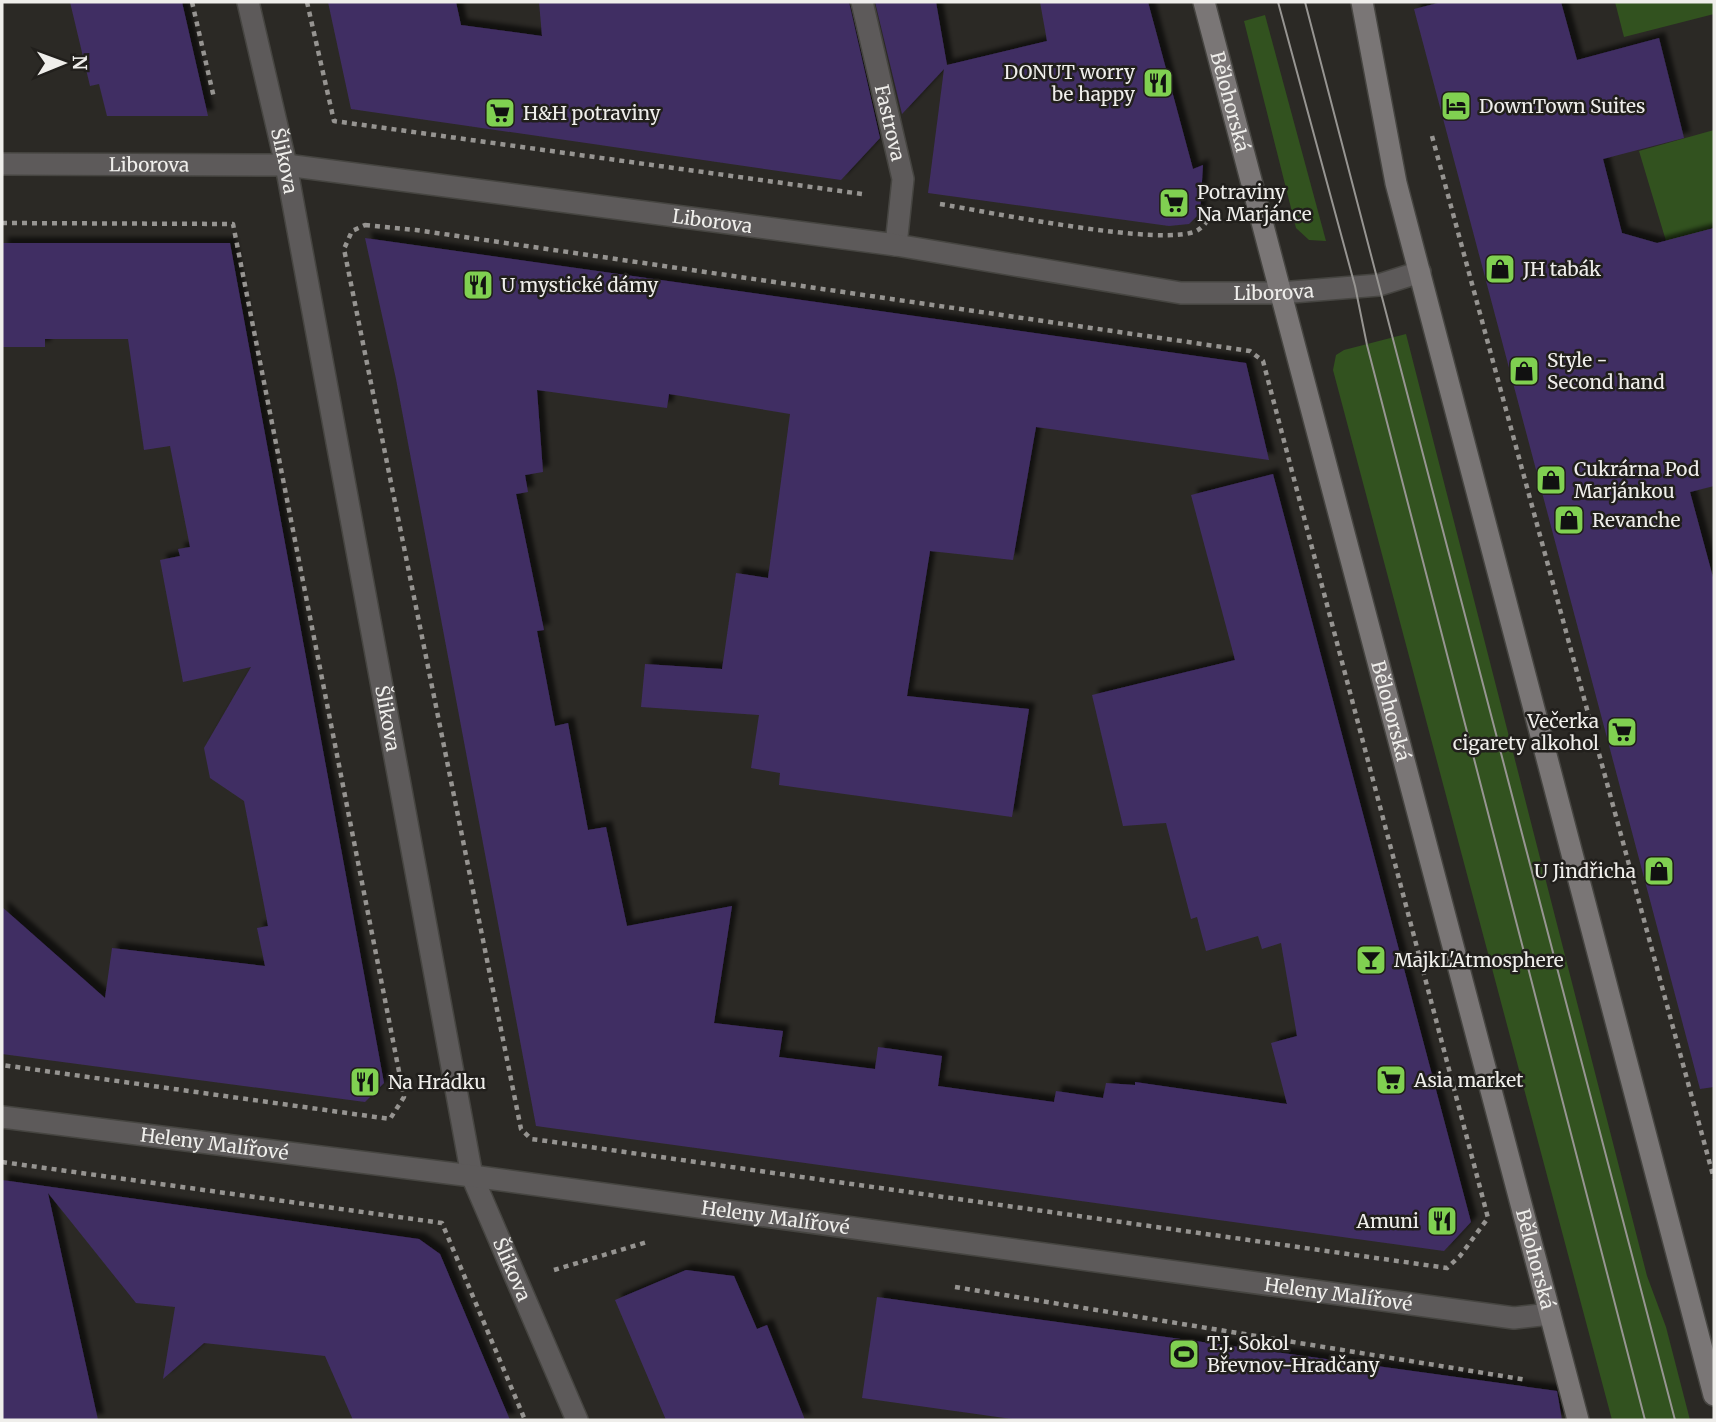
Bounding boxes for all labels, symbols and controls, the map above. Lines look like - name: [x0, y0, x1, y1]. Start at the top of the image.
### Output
- north arrow: [28, 28, 98, 98]
- street label: Bělohorská: [1206, 49, 1255, 154]
- text: N: [68, 55, 92, 70]
- place label: DONUT worry be happy: [1004, 60, 1135, 106]
- restaurant icon: DONUT worry be happy: [1141, 66, 1175, 100]
- street label: Fastrova: [870, 82, 910, 163]
- hotel icon: DownTown Suites: [1439, 89, 1473, 123]
- place label: DownTown Suites: [1479, 94, 1645, 118]
- supermarket icon: H&H potraviny: [483, 96, 517, 130]
- place label: H&H potraviny: [523, 101, 661, 125]
- street label: Šlikova: [266, 125, 303, 196]
- street label: Liborova: [109, 152, 189, 177]
- place label: Potraviny Na Marjánce: [1197, 180, 1312, 226]
- supermarket icon: Potraviny Na Marjánce: [1157, 186, 1191, 220]
- street label: Liborova: [671, 204, 754, 238]
- shop icon: JH tabák: [1483, 252, 1517, 286]
- place label: JH tabák: [1522, 257, 1601, 281]
- restaurant icon: U mystické dámy: [461, 268, 495, 302]
- place label: U mystické dámy: [501, 273, 658, 297]
- street label: Liborova: [1234, 278, 1315, 305]
- place label: Style - Second hand: [1547, 348, 1665, 394]
- shop icon: Style - Second hand: [1507, 354, 1541, 388]
- place label: Cukrárna Pod Marjánkou: [1574, 457, 1699, 503]
- shop icon: Cukrárna Pod Marjánkou: [1534, 463, 1568, 497]
- shop icon: Revanche: [1552, 503, 1586, 537]
- place label: Revanche: [1592, 508, 1680, 532]
- street label: Bělohorská: [1366, 658, 1416, 764]
- street label: Šlikova: [370, 683, 406, 753]
- place label: Večerka cigarety alkohol: [1453, 709, 1599, 755]
- supermarket icon: Večerka cigarety alkohol: [1605, 715, 1639, 749]
- shop icon: U Jindřicha: [1642, 854, 1676, 888]
- place label: U Jindřicha: [1534, 859, 1636, 883]
- bar icon: MajkL'Atmosphere: [1354, 943, 1388, 977]
- place label: MajkL'Atmosphere: [1394, 948, 1564, 972]
- supermarket icon: Asia market: [1374, 1063, 1408, 1097]
- restaurant icon: Na Hrádku: [348, 1065, 382, 1099]
- place label: Asia market: [1413, 1068, 1524, 1092]
- place label: Na Hrádku: [388, 1070, 486, 1094]
- street label: Heleny Malířové: [139, 1122, 290, 1165]
- street label: Heleny Malířové: [700, 1195, 851, 1239]
- restaurant icon: Amuni: [1425, 1204, 1459, 1238]
- street label: Bělohorská: [1511, 1206, 1560, 1312]
- place label: Amuni: [1356, 1209, 1419, 1233]
- street label: Šlikova: [488, 1234, 536, 1305]
- street label: Heleny Malířové: [1263, 1272, 1414, 1316]
- place label: T.J. Sokol Břevnov-Hradčany: [1207, 1331, 1380, 1377]
- sports icon: T.J. Sokol Břevnov-Hradčany: [1167, 1337, 1201, 1371]

